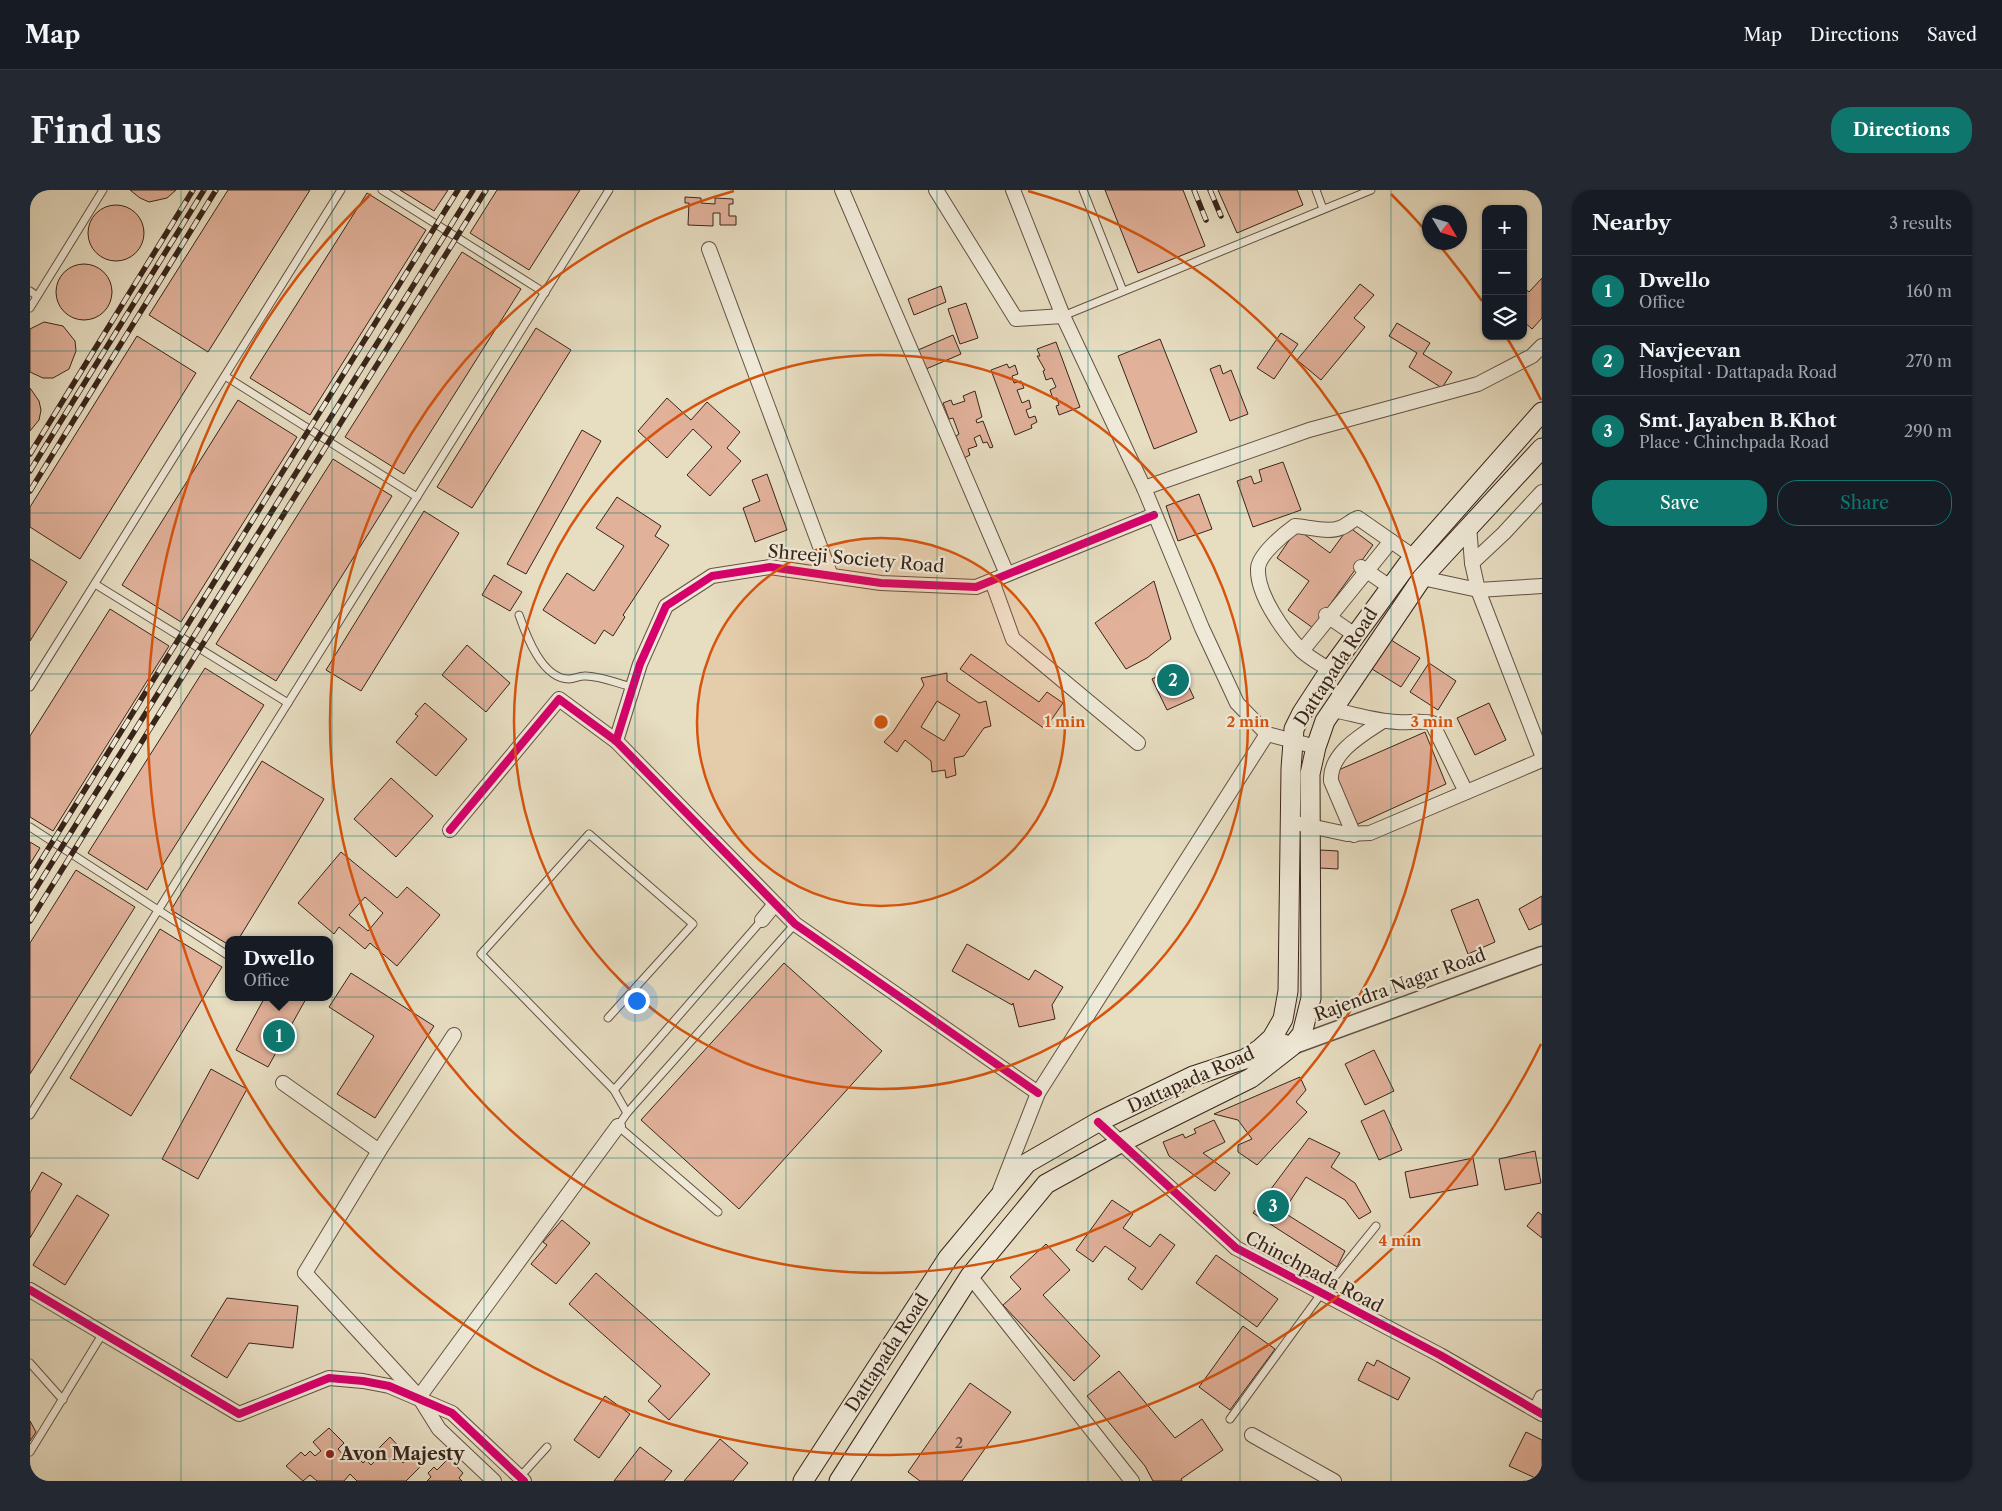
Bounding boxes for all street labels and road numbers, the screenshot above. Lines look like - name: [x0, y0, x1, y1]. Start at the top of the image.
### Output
- street label: Shreeji Society Road: [767, 540, 945, 578]
- street label: Dattapada Road: [1290, 604, 1382, 730]
- street label: Rajendra Nagar Road: [1311, 944, 1489, 1026]
- street label: Dattapada Road: [1124, 1042, 1258, 1118]
- street label: Chinchpada Road: [1241, 1226, 1387, 1318]
- street label: Dattapada Road: [841, 1290, 933, 1416]

